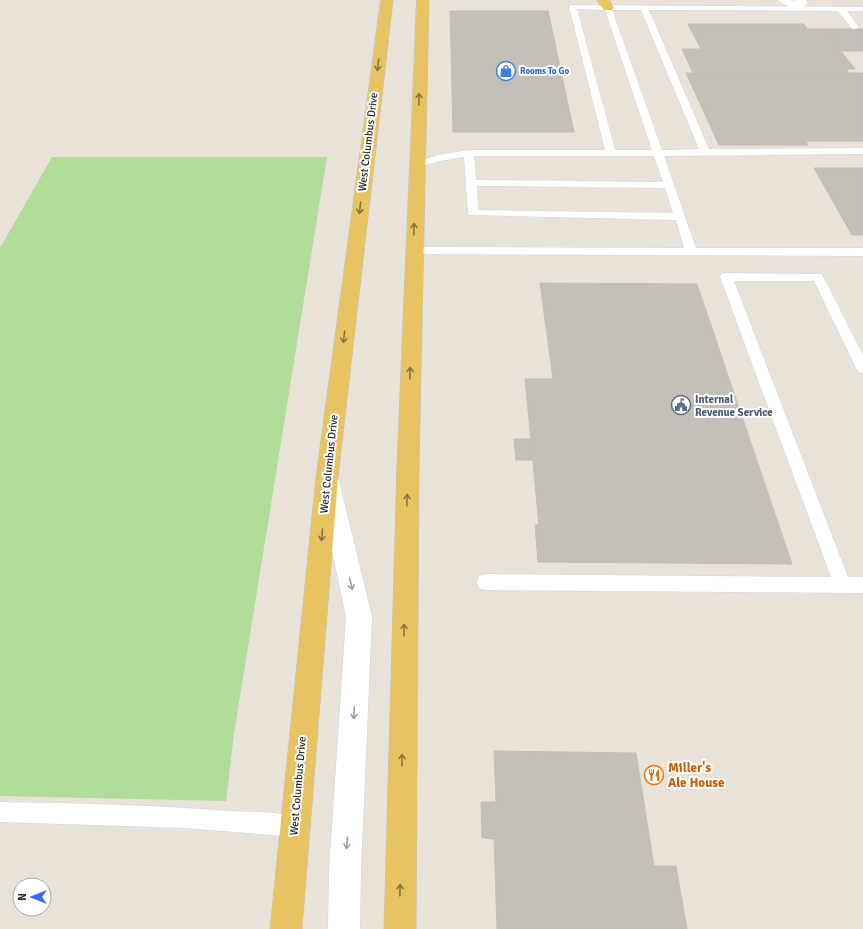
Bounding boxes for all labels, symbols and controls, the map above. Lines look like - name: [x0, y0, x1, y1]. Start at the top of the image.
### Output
- one-way arrow: [374, 58, 382, 71]
- shop icon: Rooms To Go: [495, 60, 517, 82]
- place label: Rooms To Go: [520, 66, 569, 77]
- street label: West Columbus Drive: [355, 92, 381, 192]
- one-way arrow: [415, 93, 423, 106]
- one-way arrow: [356, 201, 364, 214]
- one-way arrow: [410, 223, 418, 236]
- one-way arrow: [340, 330, 348, 343]
- one-way arrow: [407, 367, 414, 380]
- place label: Internal Revenue Service: [695, 393, 773, 419]
- public building icon: Internal Revenue Service: [670, 394, 692, 416]
- street label: West Columbus Drive: [317, 414, 341, 514]
- one-way arrow: [403, 494, 411, 507]
- one-way arrow: [318, 528, 325, 541]
- one-way arrow: [348, 577, 356, 590]
- one-way arrow: [400, 624, 408, 637]
- one-way arrow: [351, 706, 358, 719]
- street label: West Columbus Drive: [287, 736, 309, 836]
- one-way arrow: [398, 754, 406, 767]
- place label: Miller's Ale House: [668, 760, 725, 791]
- restaurant icon: Miller's Ale House: [643, 764, 665, 786]
- one-way arrow: [343, 836, 350, 849]
- north arrow: [12, 877, 52, 917]
- one-way arrow: [396, 884, 404, 897]
- text: N: [16, 893, 29, 901]

